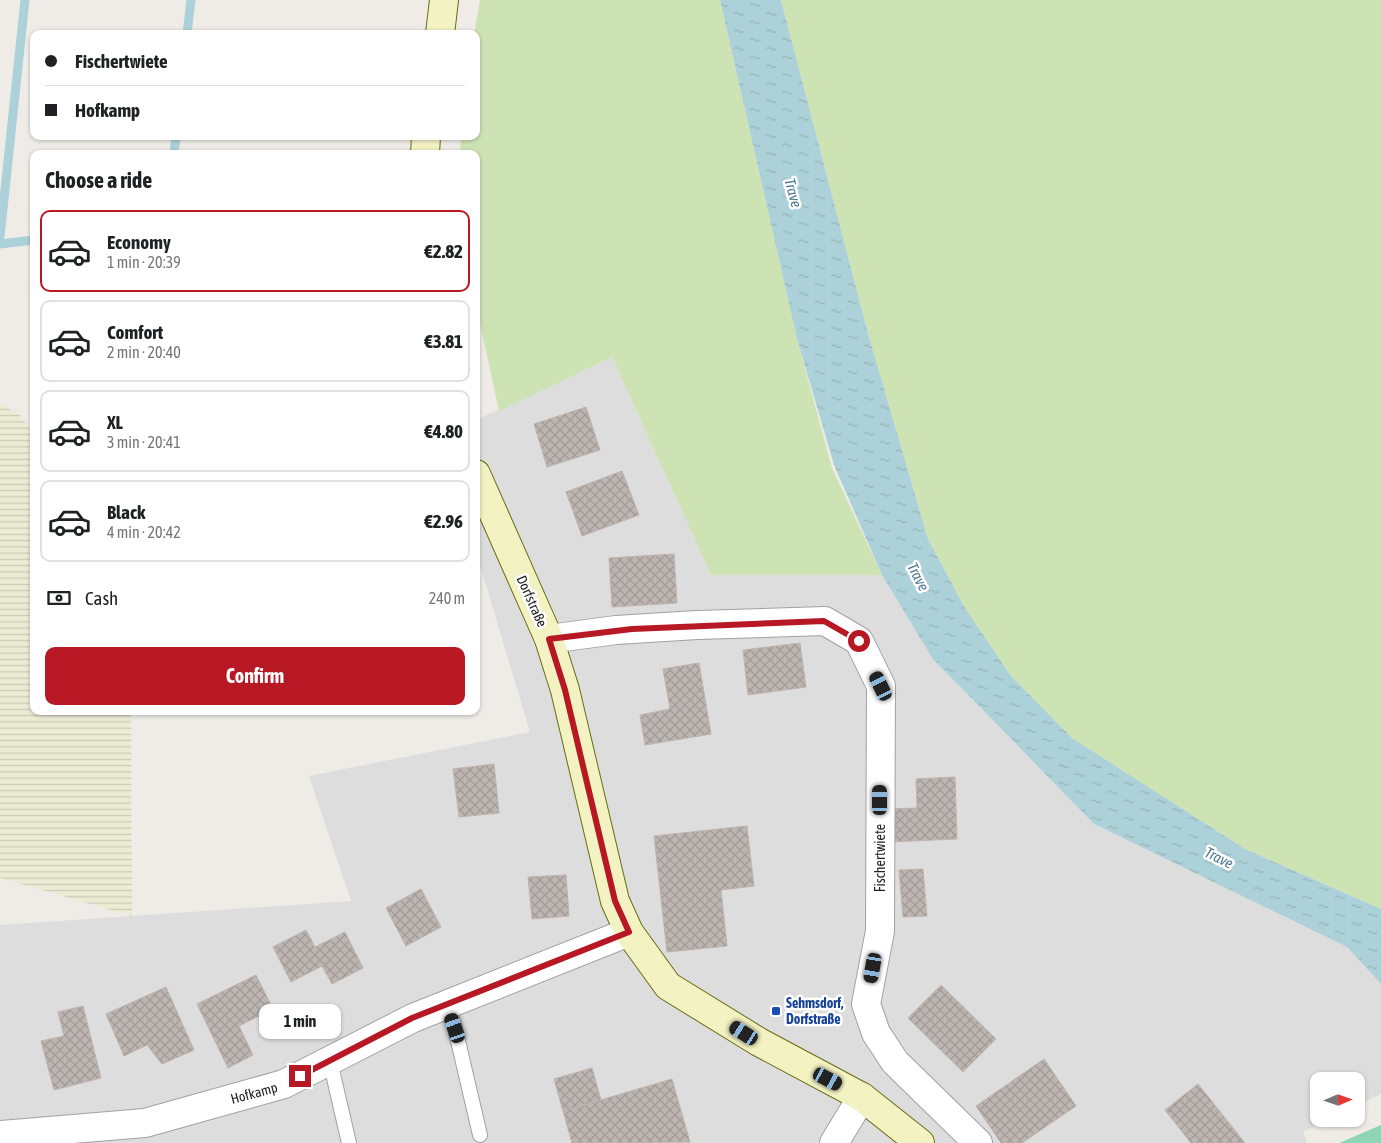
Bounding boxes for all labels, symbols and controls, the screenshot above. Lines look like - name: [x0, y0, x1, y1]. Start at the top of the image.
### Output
- text: Fischertwiete: [75, 50, 168, 72]
- text: Hofkamp: [75, 99, 140, 121]
- text: Choose a ride: [45, 167, 152, 193]
- water label: Trave: [781, 176, 806, 209]
- icon: car: [47, 229, 92, 274]
- text: Economy: [107, 231, 171, 253]
- text: €2.82: [424, 240, 463, 262]
- text: 1 min · 20:39: [107, 253, 181, 271]
- icon: car: [47, 319, 92, 364]
- text: Comfort: [107, 321, 163, 343]
- text: €3.81: [424, 330, 463, 352]
- text: 2 min · 20:40: [107, 343, 181, 361]
- icon: car: [47, 409, 92, 454]
- text: XL: [107, 411, 123, 433]
- text: €4.80: [424, 420, 463, 442]
- text: 3 min · 20:41: [107, 433, 181, 451]
- icon: car: [47, 499, 92, 544]
- text: Black: [107, 501, 145, 523]
- text: €2.96: [424, 510, 463, 532]
- text: 4 min · 20:42: [107, 523, 181, 541]
- water label: Trave: [904, 560, 933, 594]
- street label: Dorfstraße: [514, 573, 550, 629]
- icon: cash: [45, 584, 73, 612]
- text: Cash: [85, 587, 118, 609]
- text: 240 m: [429, 589, 465, 607]
- route start: [848, 630, 870, 652]
- button: Confirm: [45, 647, 465, 705]
- car: [867, 669, 894, 703]
- car: [872, 785, 887, 815]
- street label: Fischertwiete: [872, 824, 888, 892]
- water label: Trave: [1202, 843, 1236, 872]
- car: [863, 952, 882, 984]
- place label: Sehmsdorf, Dorfstraße: [786, 995, 844, 1027]
- callout: 1 min: [259, 1004, 341, 1038]
- marker: Sehmsdorf, Dorfstraße: [770, 1005, 782, 1017]
- car: [443, 1011, 466, 1045]
- text: 1 min: [284, 1012, 316, 1030]
- car: [727, 1019, 760, 1047]
- route end: [289, 1065, 311, 1087]
- car: [811, 1065, 844, 1093]
- north arrow: [1310, 1072, 1365, 1128]
- map controls: [1310, 1072, 1365, 1127]
- street label: Hofkamp: [229, 1079, 280, 1107]

